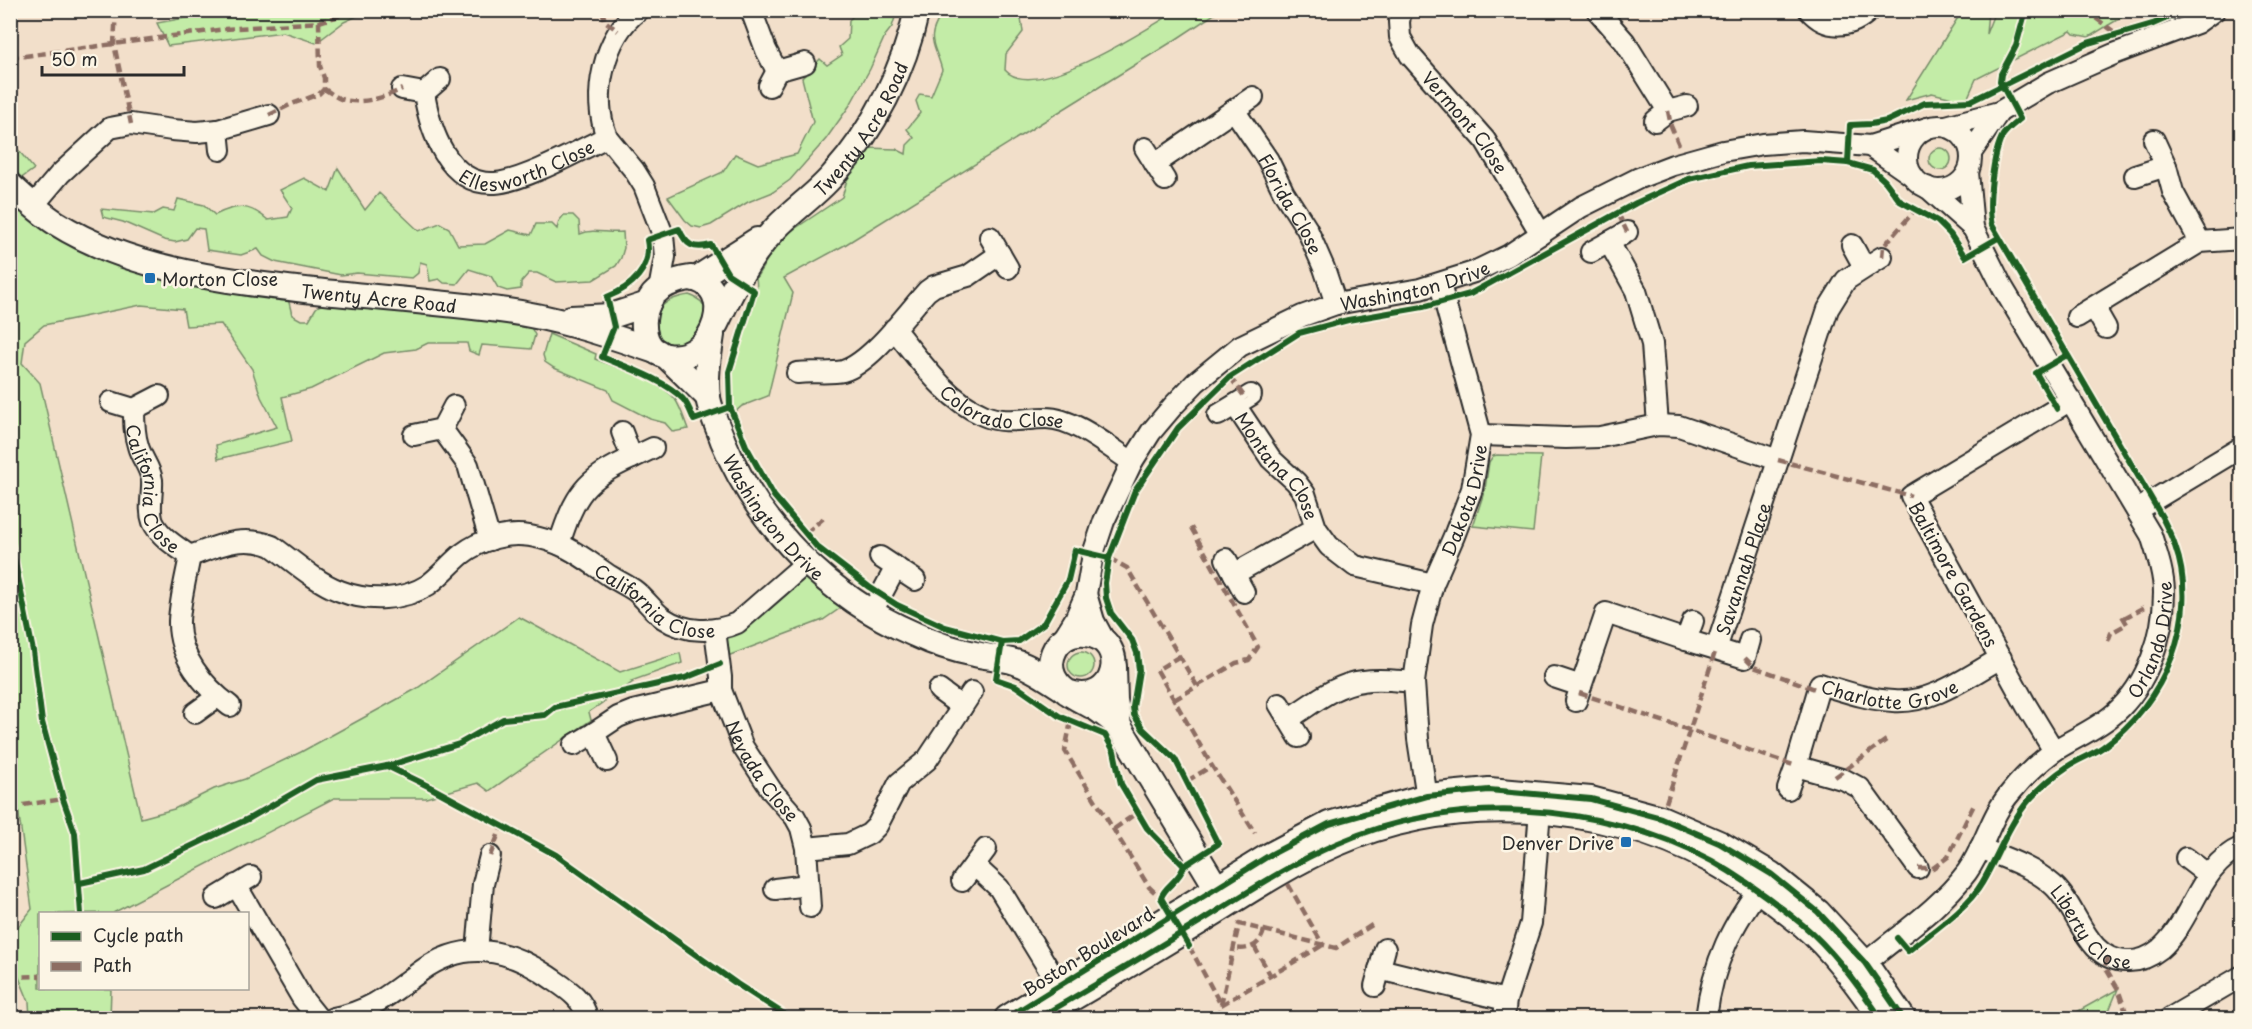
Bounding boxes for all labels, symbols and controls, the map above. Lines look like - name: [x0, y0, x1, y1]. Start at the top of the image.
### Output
- scale bar: [42, 39, 184, 77]
- text: 50 m: [51, 45, 98, 72]
- street label: Twenty Acre Road: [807, 57, 914, 202]
- street label: Vermont Close: [1416, 64, 1515, 178]
- street label: Ellesworth Close: [454, 132, 599, 197]
- street label: Florida Close: [1253, 147, 1330, 258]
- street label: Washington Drive: [1338, 253, 1494, 317]
- place label: Morton Close: [162, 265, 278, 292]
- marker: Morton Close: [143, 271, 157, 285]
- street label: Twenty Acre Road: [300, 276, 458, 318]
- street label: Colorado Close: [935, 378, 1067, 434]
- street label: Montana Close: [1229, 406, 1326, 523]
- street label: California Close: [121, 423, 186, 559]
- street label: Dakota Drive: [1434, 442, 1493, 560]
- street label: Washington Drive: [717, 449, 831, 586]
- street label: Baltimore Gardens: [1903, 496, 2005, 652]
- street label: Savannah Place: [1708, 499, 1777, 638]
- street label: California Close: [589, 556, 716, 644]
- street label: Orlando Drive: [2120, 580, 2178, 703]
- street label: Charlotte Grove: [1818, 672, 1962, 715]
- street label: Nevada Close: [720, 716, 806, 827]
- place label: Denver Drive: [1502, 829, 1614, 856]
- marker: Denver Drive: [1619, 835, 1633, 849]
- street label: Liberty Close: [2045, 878, 2131, 975]
- street label: Boston Boulevard: [1017, 900, 1159, 1002]
- legend: [39, 912, 249, 990]
- text: Cycle path: [93, 921, 184, 948]
- text: Path: [93, 951, 132, 978]

